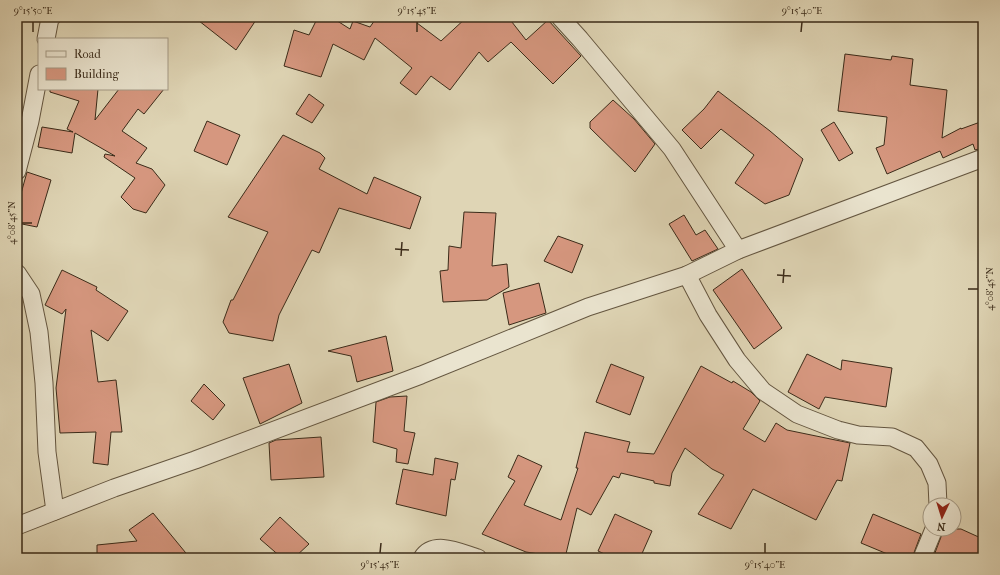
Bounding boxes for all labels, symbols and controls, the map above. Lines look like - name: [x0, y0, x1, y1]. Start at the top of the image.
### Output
- text: 9°15'50"E: [14, 5, 52, 17]
- text: 9°15'45"E: [398, 5, 436, 17]
- text: 9°15'40"E: [782, 5, 822, 17]
- legend: [38, 38, 168, 90]
- text: Road: [74, 47, 101, 61]
- text: Building: [74, 67, 119, 81]
- text: 4°08'45"N: [6, 201, 18, 245]
- text: 4°08'45"N: [984, 267, 996, 311]
- north arrow: [922, 497, 962, 537]
- text: N: [936, 520, 946, 533]
- text: 9°15'45"E: [361, 559, 399, 571]
- text: 9°15'40"E: [745, 559, 785, 571]

